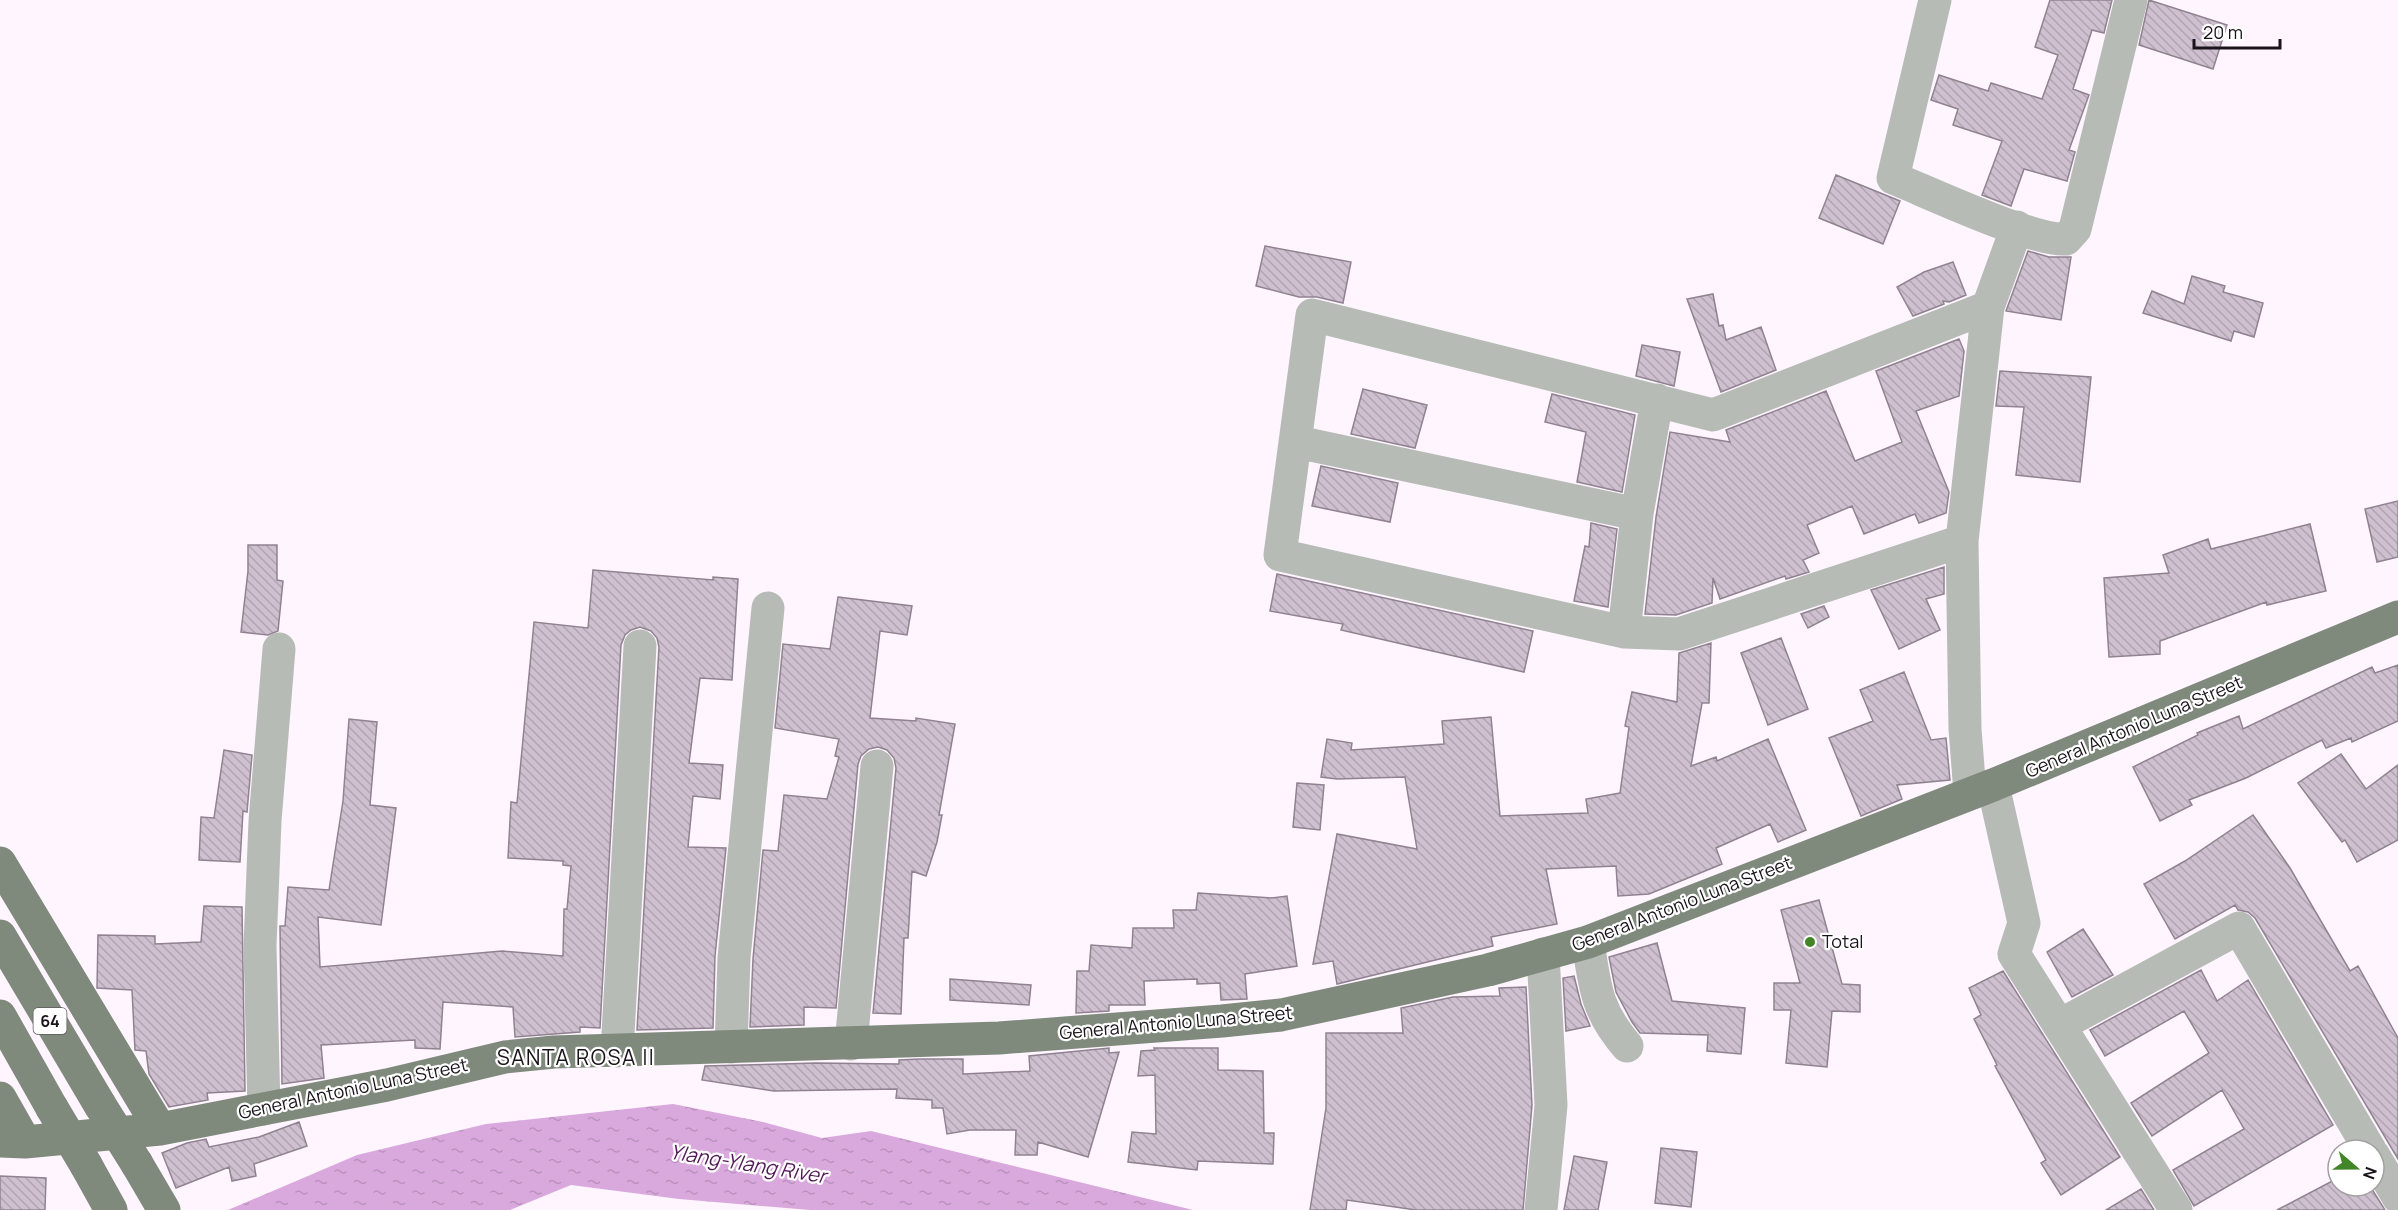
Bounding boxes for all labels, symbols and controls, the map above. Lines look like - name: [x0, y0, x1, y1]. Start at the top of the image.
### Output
- scale bar: [2194, 12, 2280, 50]
- text: 20 m: [2203, 20, 2243, 44]
- street label: General Antonio Luna Street: [2021, 669, 2246, 783]
- street label: General Antonio Luna Street: [1568, 850, 1795, 956]
- place label: Total: [1822, 929, 1863, 953]
- marker: Total: [1803, 935, 1817, 949]
- street label: General Antonio Luna Street: [1058, 1000, 1293, 1044]
- road number: 64: [34, 1008, 66, 1034]
- district label: SANTA ROSA II: [497, 1043, 655, 1071]
- street label: General Antonio Luna Street: [236, 1052, 470, 1124]
- water label: Ylang-Ylang River: [668, 1138, 831, 1190]
- north arrow: [2326, 1138, 2386, 1198]
- text: N: [2358, 1164, 2382, 1182]

